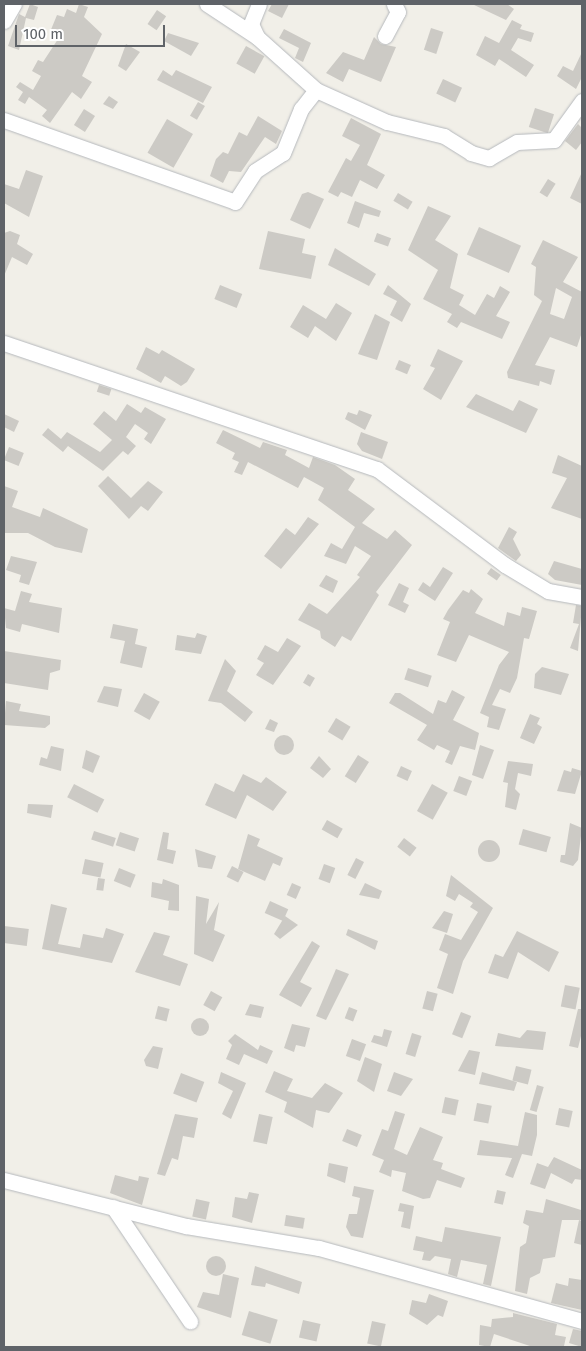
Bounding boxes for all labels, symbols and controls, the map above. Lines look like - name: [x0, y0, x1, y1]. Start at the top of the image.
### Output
- scale bar: [18, 15, 168, 47]
- text: 100 m: [23, 25, 63, 43]

